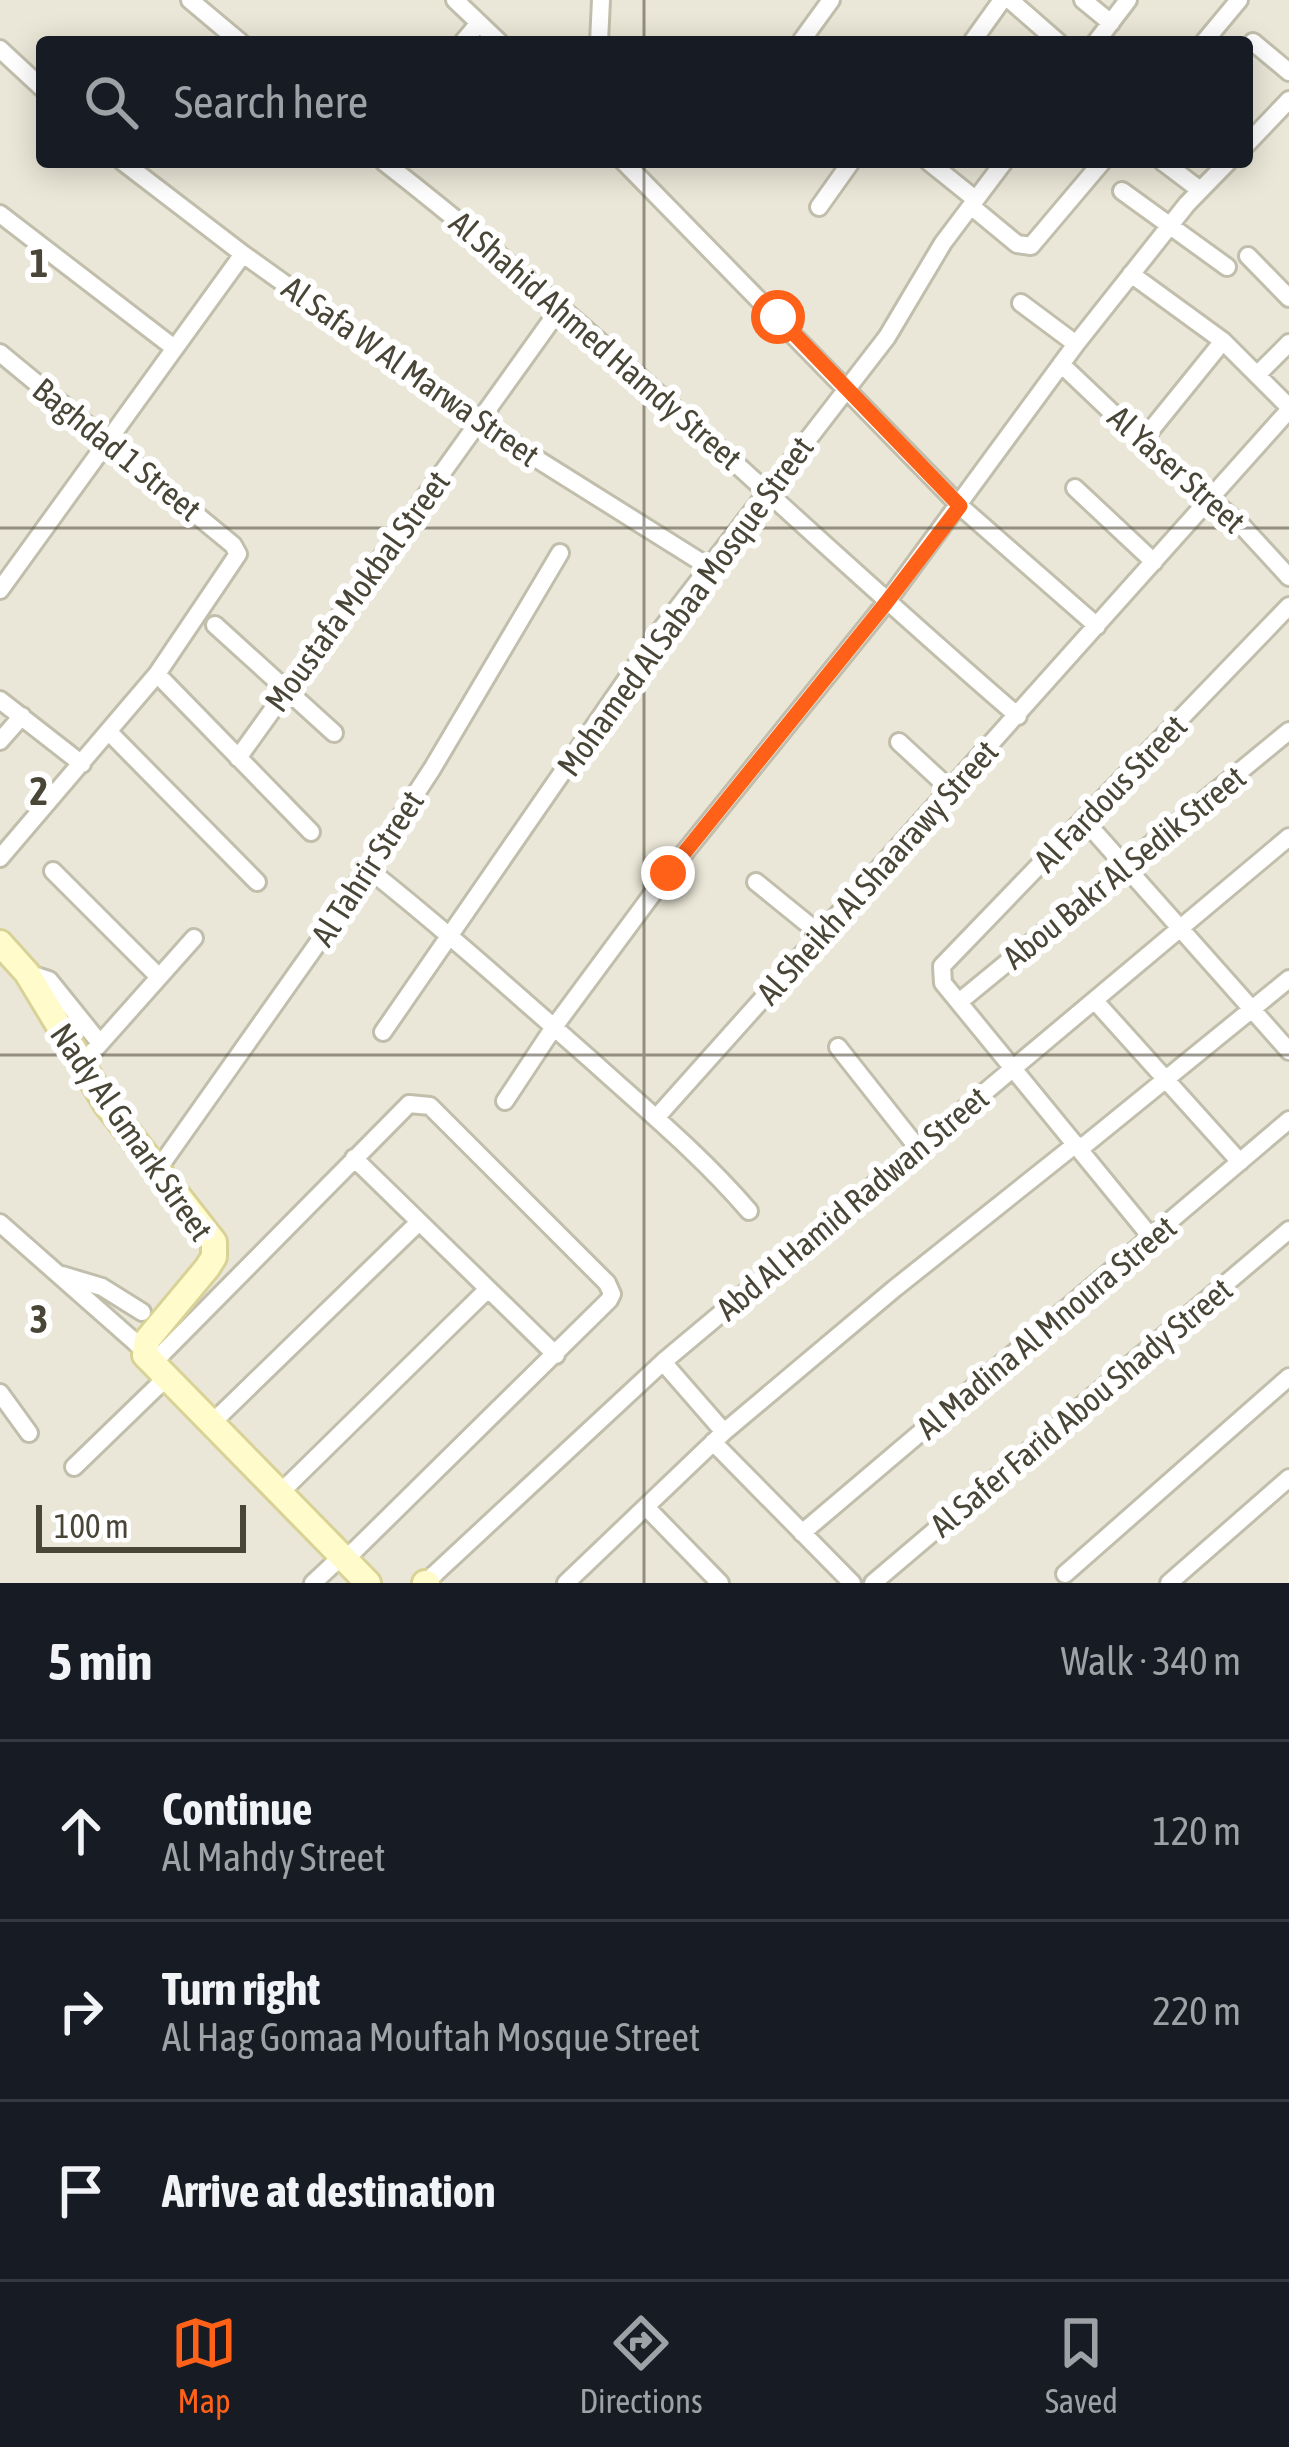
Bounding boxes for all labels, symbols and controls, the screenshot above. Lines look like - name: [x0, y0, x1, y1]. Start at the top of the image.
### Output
- search box: [36, 36, 1253, 168]
- icon: search: [78, 69, 144, 135]
- text: Search here: [174, 76, 368, 128]
- street label: Al Shahid Ahmed Hamdy Street: [442, 203, 750, 477]
- text: 1: [30, 241, 48, 285]
- street label: Al Safa W Al Marwa Street: [275, 268, 547, 474]
- route start: [751, 290, 805, 344]
- street label: Baghdad 1 Street: [25, 370, 209, 528]
- street label: Al Yaser Street: [1101, 398, 1253, 540]
- street label: Mohamed Al Sabaa Mosque Street: [549, 429, 821, 783]
- street label: Moustafa Mokbal Street: [257, 463, 457, 719]
- street label: Al Fardous Street: [1026, 707, 1194, 879]
- street label: Al Sheikh Al Shaarawy Street: [749, 732, 1005, 1012]
- street label: Abou Bakr Al Sedik Street: [995, 758, 1253, 976]
- text: 2: [30, 769, 48, 813]
- street label: Al Tahrir Street: [303, 783, 431, 953]
- route end: [641, 846, 695, 900]
- street label: Nady Al Gmark Street: [43, 1016, 221, 1248]
- street label: Abd Al Hamid Radwan Street: [709, 1078, 995, 1328]
- street label: Al Madina Al Mnoura Street: [909, 1208, 1183, 1446]
- street label: Al Safer Farid Abou Shady Street: [923, 1270, 1239, 1544]
- text: 3: [30, 1297, 48, 1341]
- scale bar: [36, 1499, 246, 1552]
- text: 100 m: [54, 1507, 129, 1545]
- text: 5 min: [48, 1632, 152, 1691]
- text: Walk · 340 m: [1061, 1639, 1241, 1683]
- text: Continue: [162, 1783, 313, 1835]
- icon: ahead: [48, 1798, 114, 1864]
- text: 120 m: [1153, 1809, 1241, 1853]
- text: Al Mahdy Street: [162, 1835, 385, 1879]
- text: Turn right: [162, 1963, 320, 2015]
- icon: right: [48, 1978, 114, 2044]
- text: 220 m: [1153, 1989, 1241, 2033]
- text: Al Hag Gomaa Mouftah Mosque Street: [162, 2015, 700, 2059]
- icon: arrive: [48, 2158, 114, 2224]
- text: Arrive at destination: [162, 2165, 496, 2217]
- tab: Map: [171, 2310, 237, 2420]
- tab: Directions: [579, 2310, 703, 2420]
- tab: Saved: [1045, 2310, 1118, 2420]

